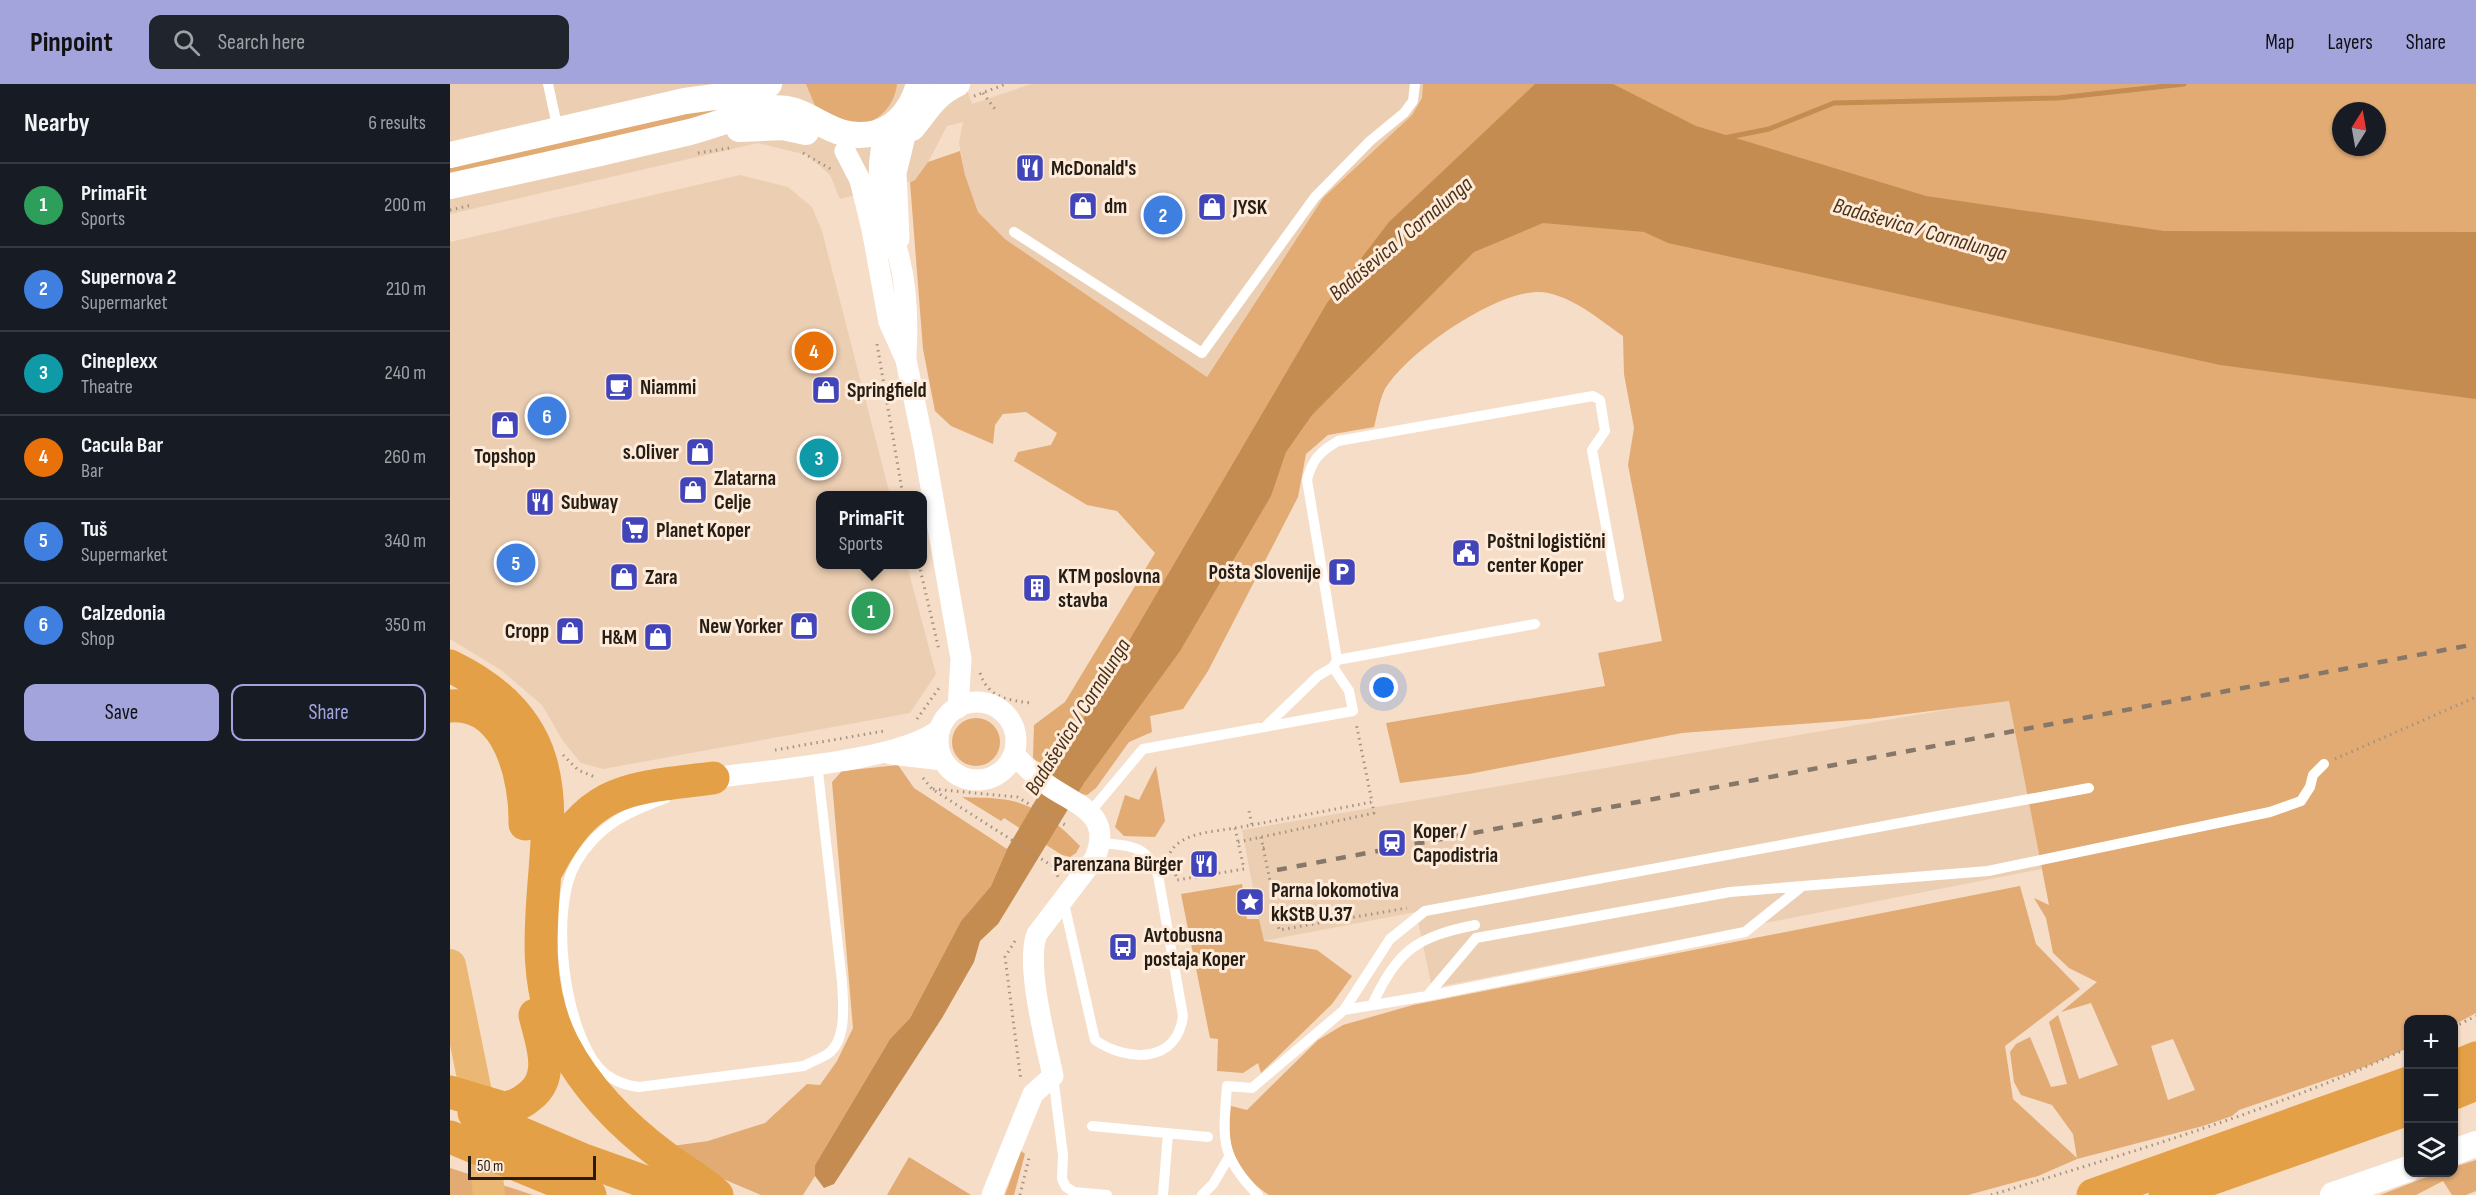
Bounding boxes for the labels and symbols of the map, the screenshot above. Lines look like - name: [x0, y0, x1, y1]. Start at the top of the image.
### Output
- north arrow: [2332, 102, 2386, 156]
- restaurant icon: McDonald's: [1014, 152, 1046, 184]
- place label: McDonald's: [1051, 156, 1136, 181]
- water label: Badaševica / Cornalunga: [1324, 171, 1478, 307]
- shop icon: dm: [1067, 190, 1099, 222]
- shop icon: JYSK: [1196, 191, 1228, 223]
- pin: 2: [1144, 192, 1182, 238]
- water label: Badaševica / Cornalunga: [1830, 192, 2010, 268]
- place label: dm: [1104, 194, 1127, 219]
- place label: JYSK: [1232, 195, 1268, 220]
- pin: 4: [794, 328, 834, 374]
- cafe icon: Niammi: [603, 371, 635, 403]
- shop icon: Springfield: [810, 374, 842, 406]
- place label: Niammi: [640, 375, 696, 400]
- place label: Springfield: [847, 378, 927, 403]
- pin: 6: [528, 394, 566, 438]
- shop icon: Topshop: [489, 409, 521, 441]
- shop icon: s.Oliver: [684, 436, 716, 468]
- pin: 3: [800, 436, 838, 481]
- place label: s.Oliver: [623, 440, 680, 465]
- place label: Topshop: [474, 444, 536, 469]
- place label: Zlatarna Celje: [714, 466, 776, 515]
- shop icon: Zlatarna Celje: [677, 474, 709, 506]
- restaurant icon: Subway: [524, 486, 556, 518]
- place label: Subway: [561, 490, 619, 515]
- supermarket icon: Planet Koper: [619, 514, 651, 546]
- place label: Planet Koper: [656, 518, 751, 543]
- place label: Poštni logistični center Koper: [1487, 529, 1606, 578]
- public building icon: Poštni logistični center Koper: [1450, 537, 1482, 569]
- pin: 5: [496, 540, 536, 586]
- parking icon: Pošta Slovenije: [1326, 556, 1358, 588]
- place label: Pošta Slovenije: [1208, 560, 1321, 585]
- shop icon: Zara: [608, 561, 640, 593]
- place label: KTM poslovna stavba: [1058, 564, 1160, 613]
- place label: Zara: [645, 565, 678, 590]
- building icon: KTM poslovna stavba: [1021, 572, 1053, 604]
- pin: 1: [852, 588, 890, 634]
- shop icon: New Yorker: [788, 610, 820, 642]
- place label: New Yorker: [699, 614, 784, 639]
- shop icon: Cropp: [554, 615, 586, 647]
- place label: Cropp: [505, 619, 549, 644]
- shop icon: H&M: [642, 621, 674, 653]
- place label: H&M: [601, 625, 637, 650]
- water label: Badaševica / Cornalunga: [1019, 634, 1137, 800]
- your location: [1369, 673, 1398, 702]
- place label: Koper / Capodistria: [1413, 819, 1498, 868]
- station icon: Koper / Capodistria: [1376, 827, 1408, 859]
- restaurant icon: Parenzana Bürger: [1188, 848, 1220, 880]
- place label: Parenzana Bürger: [1053, 852, 1184, 877]
- place label: Parna lokomotiva kkStB U.37: [1271, 878, 1399, 927]
- place icon: Parna lokomotiva kkStB U.37: [1234, 886, 1266, 918]
- place label: Avtobusna postaja Koper: [1143, 923, 1246, 972]
- bus stop icon: Avtobusna postaja Koper: [1107, 931, 1139, 963]
- scale bar: [468, 1153, 596, 1180]

